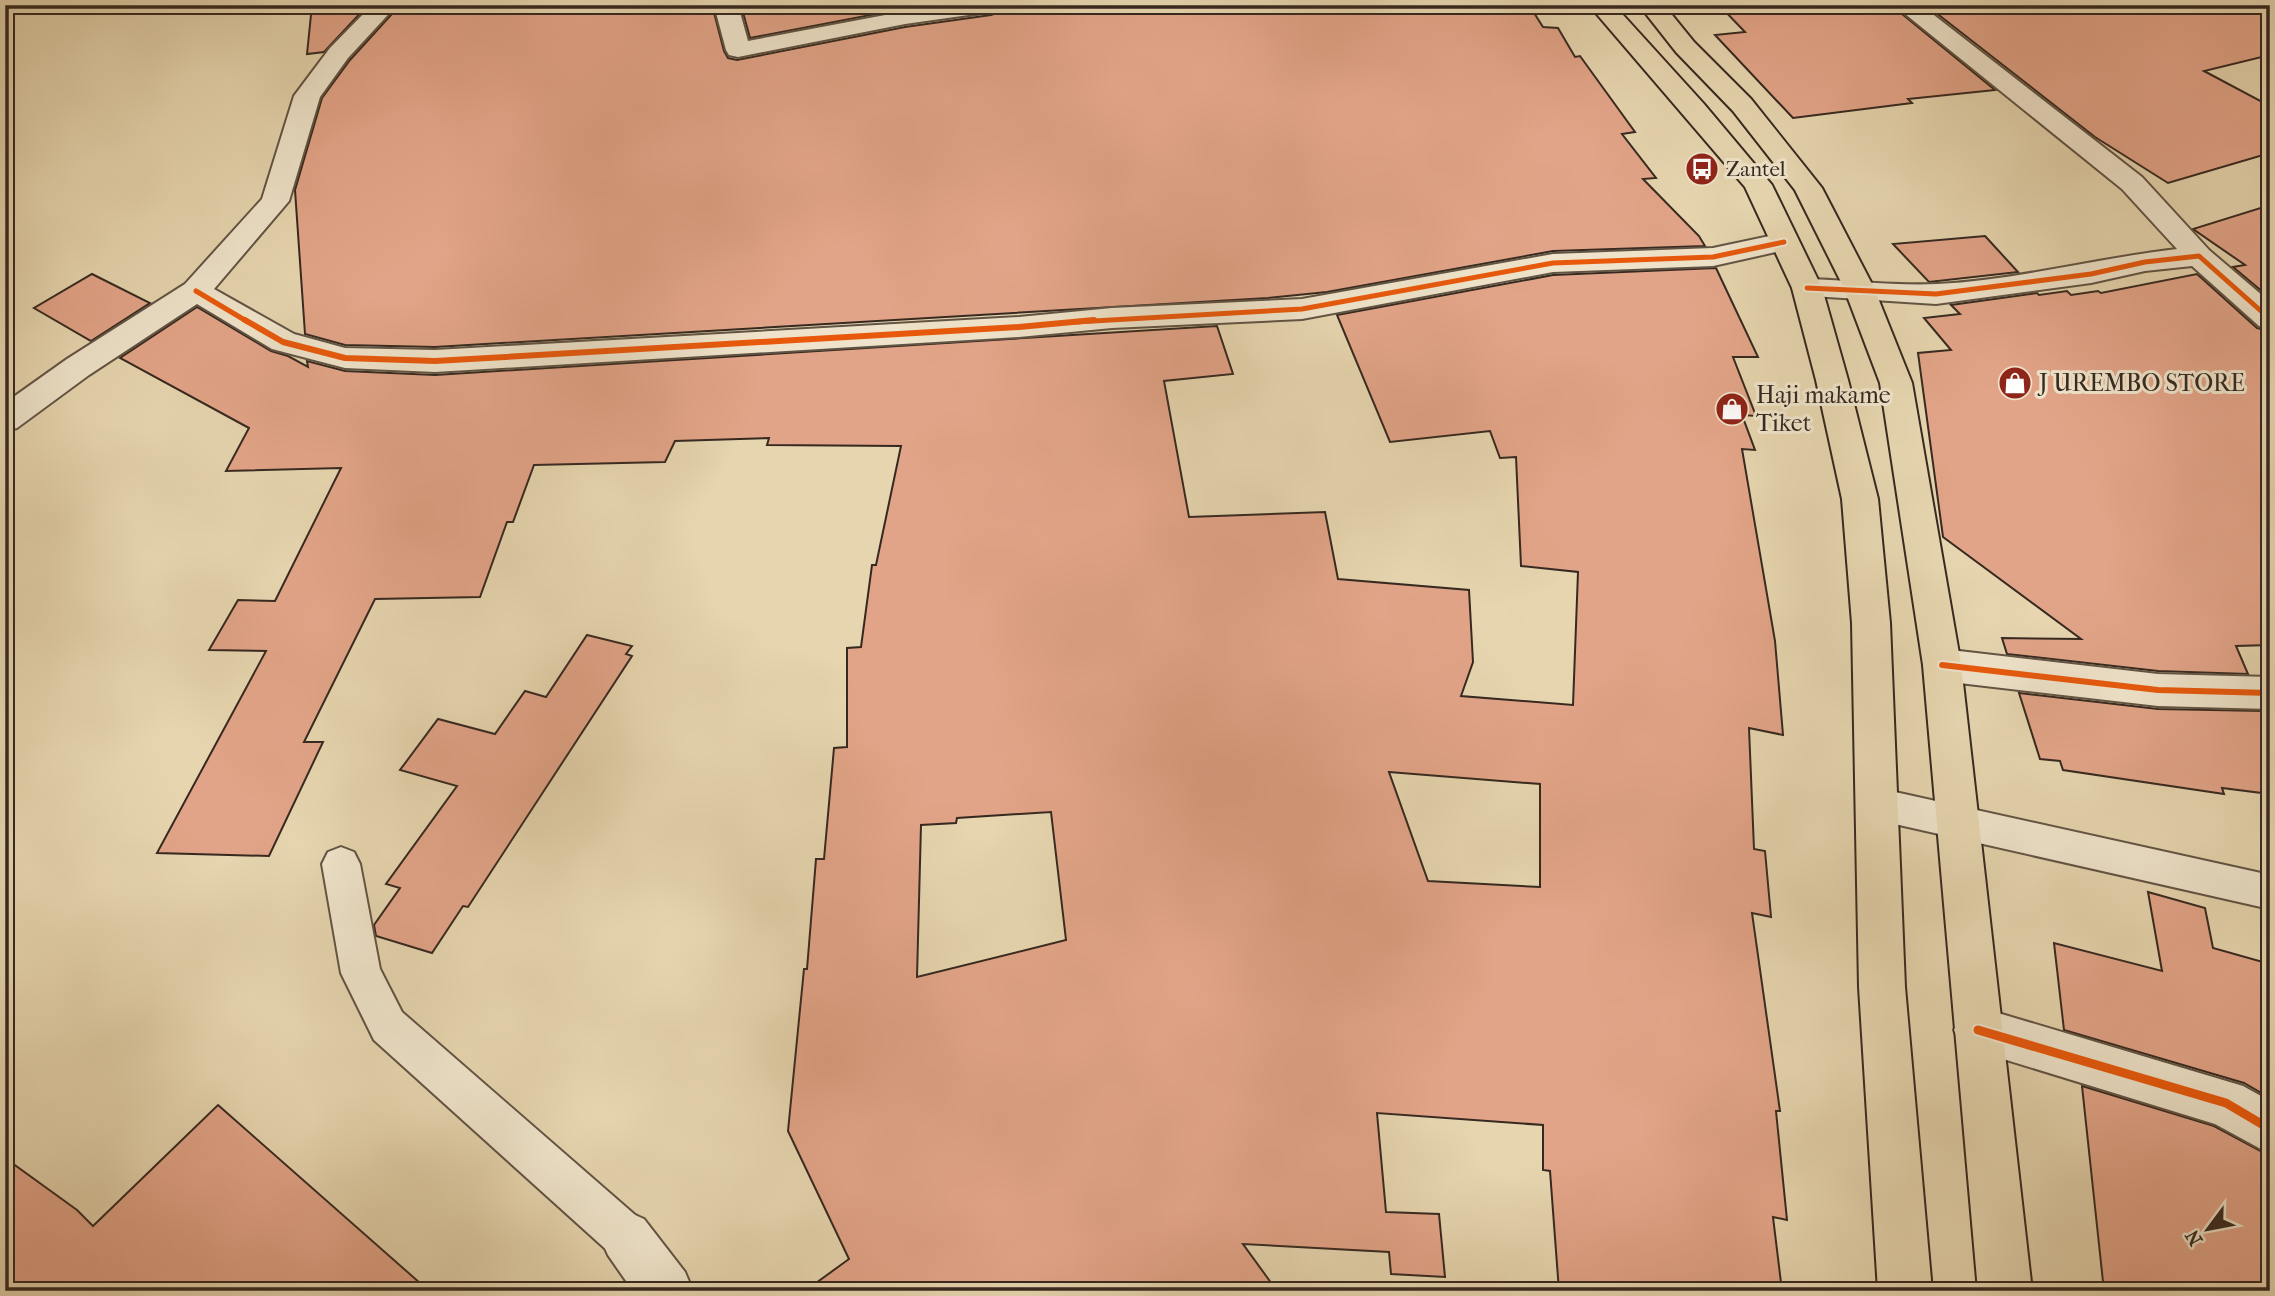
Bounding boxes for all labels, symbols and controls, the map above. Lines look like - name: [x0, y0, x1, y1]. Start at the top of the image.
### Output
- bus stop icon: Zantel: [1683, 150, 1721, 188]
- place label: Zantel: [1726, 157, 1786, 181]
- shop icon: J UREMBO STORE: [1996, 364, 2034, 402]
- place label: J UREMBO STORE: [2037, 369, 2245, 397]
- place label: Haji makame Tiket: [1756, 381, 1891, 437]
- shop icon: Haji makame Tiket: [1713, 390, 1751, 428]
- north arrow: [2174, 1194, 2244, 1264]
- text: N: [2181, 1225, 2208, 1249]

